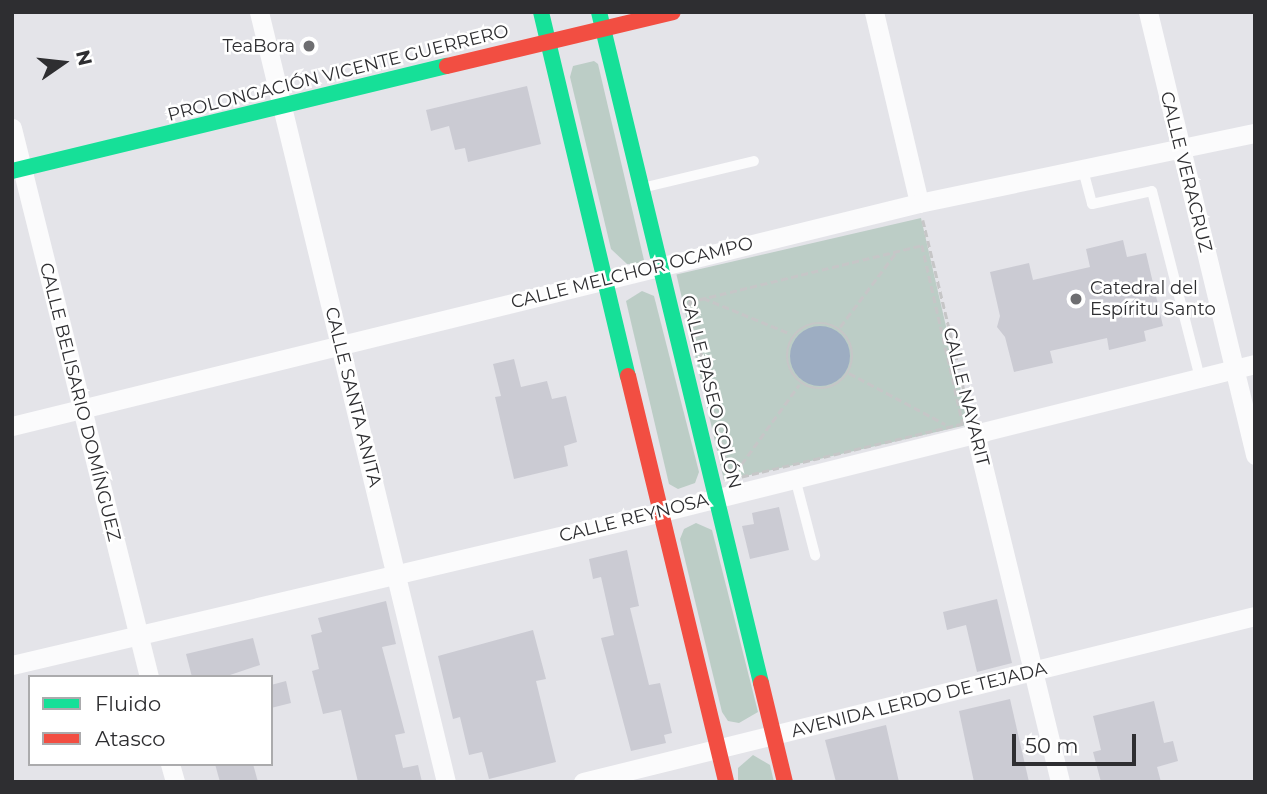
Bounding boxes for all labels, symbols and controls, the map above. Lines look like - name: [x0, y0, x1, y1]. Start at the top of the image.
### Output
- street label: PROLONGACIÓN VICENTE GUERRERO: [165, 20, 511, 126]
- north arrow: [28, 28, 98, 98]
- place label: TeaBora: [222, 35, 295, 57]
- marker: TeaBora: [301, 38, 317, 54]
- text: N: [71, 48, 97, 68]
- street label: CALLE VERACRUZ: [1156, 89, 1216, 255]
- street label: CALLE MELCHOR OCAMPO: [509, 232, 755, 314]
- street label: CALLE BELISARIO DOMÍNGUEZ: [35, 260, 125, 544]
- place label: Catedral del Espíritu Santo: [1090, 278, 1216, 320]
- marker: Catedral del Espíritu Santo: [1068, 291, 1084, 307]
- street label: CALLE PASEO COLÓN: [677, 293, 745, 491]
- street label: CALLE SANTA ANITA: [320, 305, 386, 489]
- street label: CALLE NAYARIT: [938, 325, 994, 469]
- street label: CALLE REYNOSA: [557, 489, 711, 547]
- street label: AVENIDA LERDO DE TEJADA: [789, 658, 1049, 742]
- legend: [28, 675, 273, 766]
- text: Fluido: [95, 691, 161, 716]
- scale bar: [1015, 720, 1139, 764]
- text: Atasco: [95, 726, 166, 751]
- text: 50 m: [1025, 733, 1079, 758]

